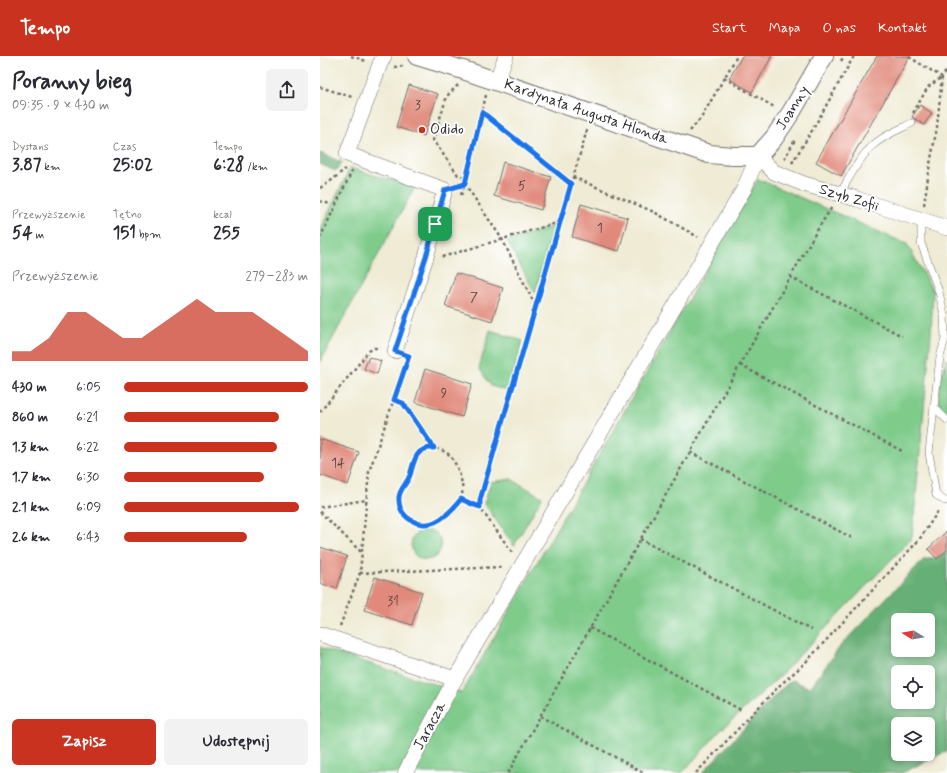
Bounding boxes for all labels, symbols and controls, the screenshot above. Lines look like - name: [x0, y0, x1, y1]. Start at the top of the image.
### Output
- text: Tempo: [20, 16, 70, 41]
- text: Start: [712, 19, 747, 37]
- text: Mapa: [769, 19, 801, 37]
- text: O nas: [823, 19, 856, 37]
- text: Kontakt: [878, 19, 927, 37]
- text: Poranny bieg: [12, 68, 132, 96]
- button: share: [266, 69, 308, 111]
- street label: Kardynała Augusta Hlonda: [501, 75, 672, 150]
- street label: Joanny: [772, 82, 814, 134]
- text: 09:35 · 9 × 430 m: [12, 97, 109, 114]
- house number: 3: [415, 97, 421, 114]
- place label: Odido: [430, 120, 464, 140]
- marker: Odido: [417, 125, 427, 135]
- text: Dystans: [12, 140, 49, 154]
- text: Czas: [113, 140, 136, 154]
- text: Tempo: [213, 140, 242, 154]
- text: 3.87: [12, 154, 41, 176]
- text: 25:02: [113, 154, 153, 176]
- text: 6:28: [213, 154, 244, 176]
- text: km: [41, 160, 60, 174]
- text: /km: [244, 160, 268, 174]
- house number: 5: [518, 178, 526, 195]
- street label: Szyb Zofii: [817, 179, 881, 217]
- pin: [418, 207, 452, 241]
- text: Przewyższenie: [12, 208, 85, 222]
- text: Tętno: [113, 208, 142, 222]
- text: kcal: [213, 208, 232, 222]
- icon: arrive: [424, 213, 446, 235]
- house number: 1: [597, 220, 603, 237]
- text: 54: [12, 222, 33, 244]
- text: 151: [113, 222, 136, 244]
- text: 255: [213, 222, 240, 244]
- text: m: [33, 228, 44, 242]
- text: bpm: [136, 228, 161, 242]
- text: Przewyższenie: [12, 268, 99, 285]
- text: 279–283 m: [246, 268, 308, 285]
- house number: 7: [470, 289, 478, 306]
- text: 430 m: [12, 379, 47, 396]
- text: 6:05: [76, 379, 100, 396]
- house number: 9: [441, 385, 447, 402]
- text: 860 m: [12, 409, 48, 426]
- text: 6:21: [76, 409, 98, 426]
- text: 1.3 km: [12, 439, 49, 456]
- text: 6:22: [76, 439, 99, 456]
- house number: 14: [331, 455, 345, 472]
- text: 1.7 km: [12, 469, 51, 486]
- text: 6:30: [76, 469, 99, 486]
- text: 2.1 km: [12, 499, 49, 516]
- text: 6:09: [76, 499, 101, 516]
- text: 2.6 km: [12, 529, 50, 546]
- text: 6:43: [76, 529, 99, 546]
- house number: 31: [387, 593, 399, 610]
- north arrow: [891, 613, 935, 657]
- map controls: [891, 613, 935, 761]
- button: locate: [891, 665, 935, 709]
- street label: Jaracza: [409, 698, 451, 754]
- button: layers: [891, 717, 935, 761]
- button: Zapisz: [12, 719, 156, 765]
- button: Udostępnij: [164, 719, 308, 765]

